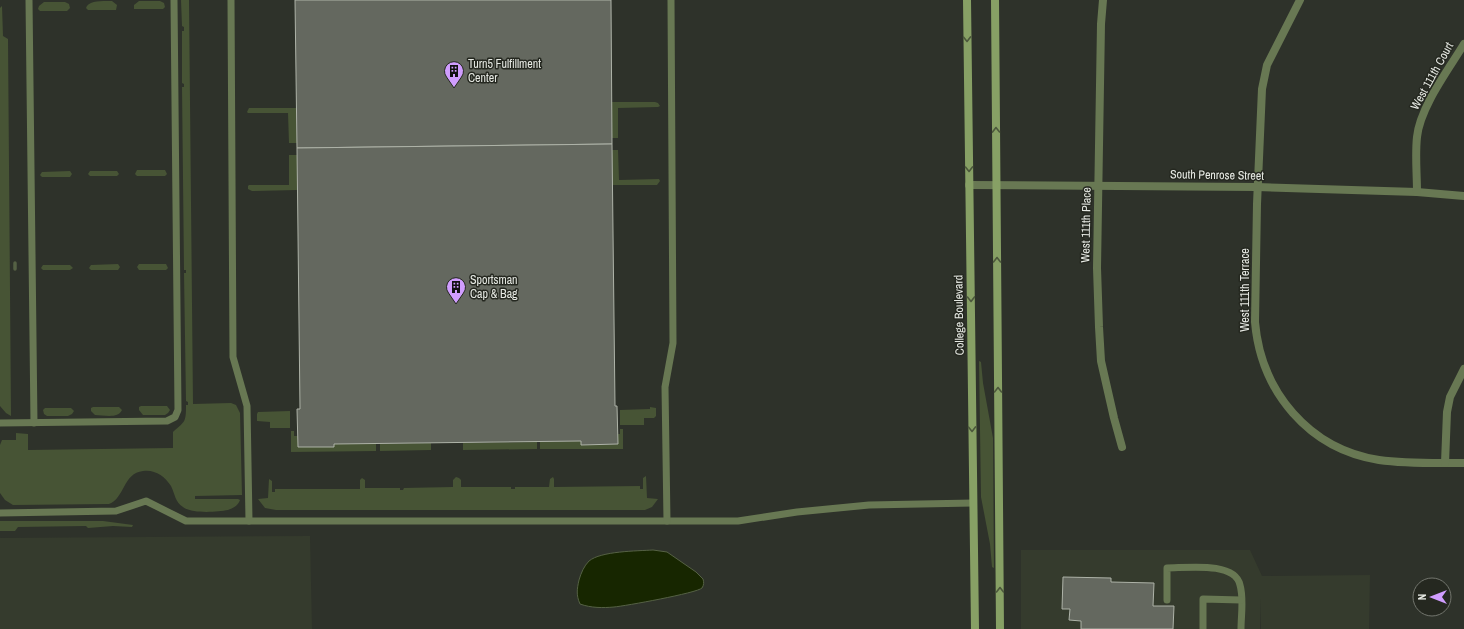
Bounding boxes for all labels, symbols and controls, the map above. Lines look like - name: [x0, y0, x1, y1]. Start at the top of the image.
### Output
- one-way arrow: [963, 36, 972, 42]
- street label: West 111th Court: [1407, 39, 1457, 113]
- place label: Turn5 Fulfillment Center: [468, 56, 541, 86]
- building icon: Turn5 Fulfillment Center: [443, 60, 465, 88]
- one-way arrow: [992, 127, 1000, 133]
- one-way arrow: [965, 166, 973, 172]
- street label: South Penrose Street: [1170, 166, 1264, 184]
- street label: West 111th Place: [1077, 187, 1095, 263]
- street label: West 111th Terrace: [1237, 248, 1253, 332]
- one-way arrow: [993, 257, 1001, 263]
- place label: Sportsman Cap & Bag: [470, 272, 518, 302]
- street label: College Boulevard: [950, 275, 968, 355]
- building icon: Sportsman Cap & Bag: [445, 276, 467, 304]
- one-way arrow: [967, 296, 975, 302]
- one-way arrow: [994, 387, 1002, 393]
- one-way arrow: [968, 426, 976, 432]
- north arrow: [1412, 577, 1452, 617]
- one-way arrow: [996, 587, 1004, 593]
- text: N: [1415, 594, 1429, 600]

